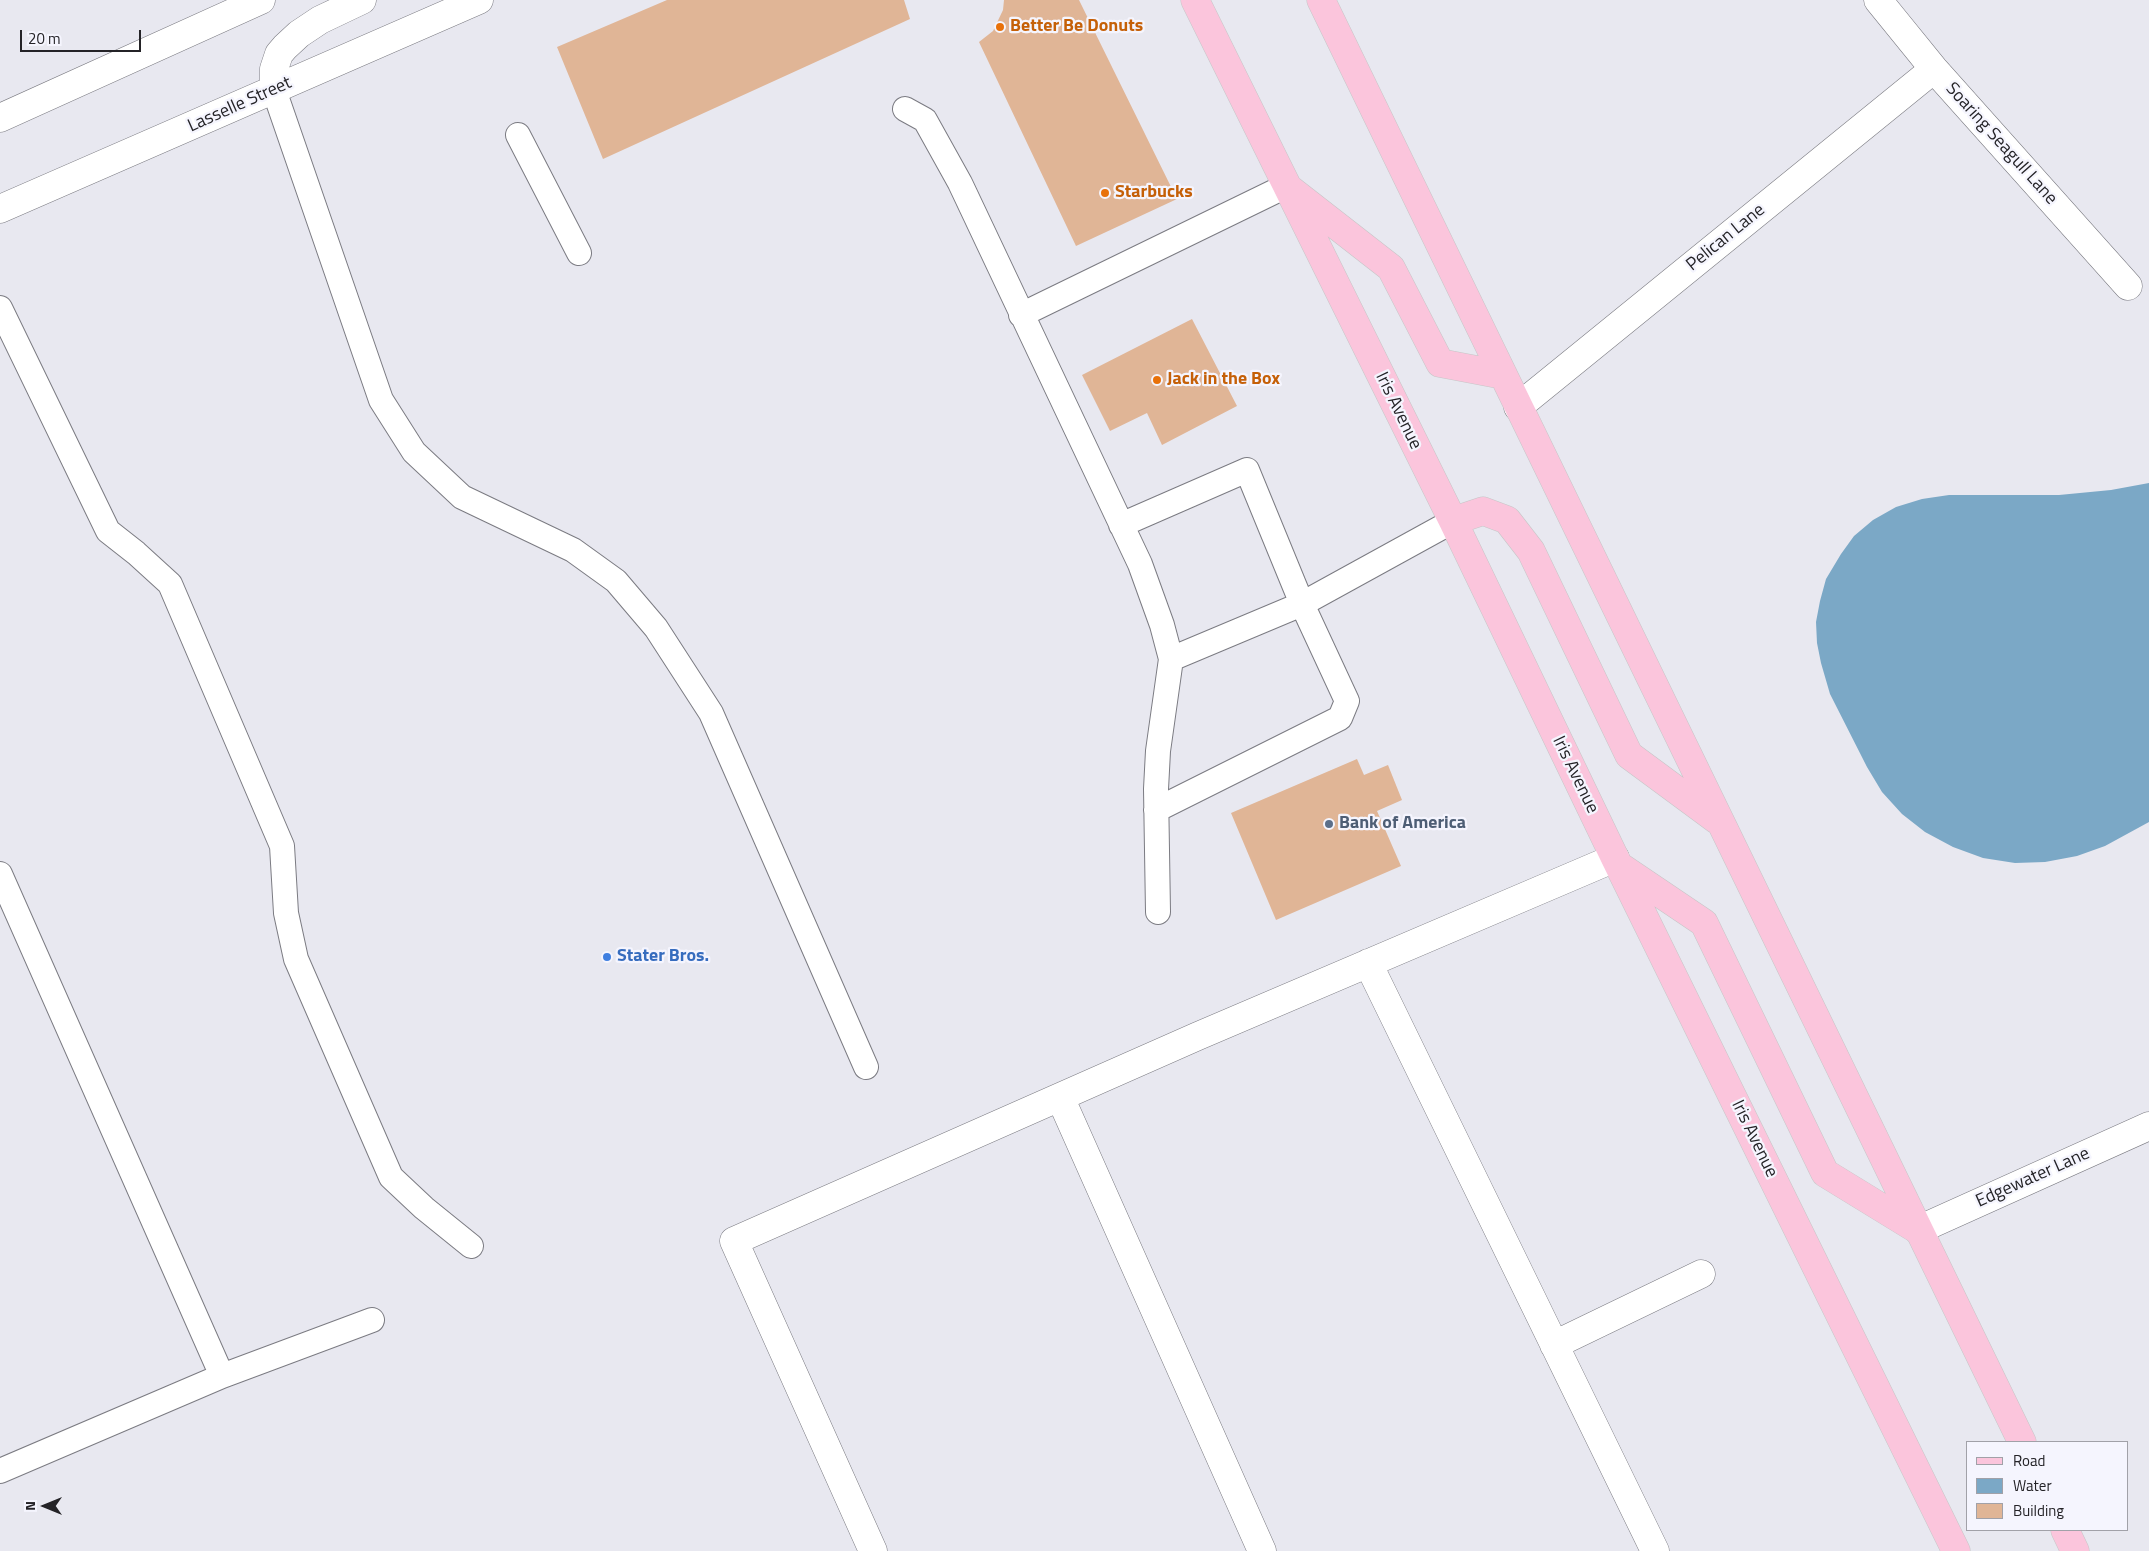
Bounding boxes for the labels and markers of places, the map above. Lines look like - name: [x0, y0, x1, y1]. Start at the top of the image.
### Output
- place label: Better Be Donuts: [1010, 16, 1143, 38]
- marker: Better Be Donuts: [994, 21, 1006, 33]
- place label: Starbucks: [1115, 182, 1193, 204]
- marker: Starbucks: [1099, 187, 1111, 199]
- place label: Jack in the Box: [1167, 369, 1280, 391]
- marker: Jack in the Box: [1151, 374, 1163, 386]
- place label: Bank of America: [1339, 813, 1466, 835]
- marker: Bank of America: [1323, 818, 1335, 830]
- place label: Stater Bros.: [617, 946, 709, 968]
- marker: Stater Bros.: [601, 951, 613, 963]

